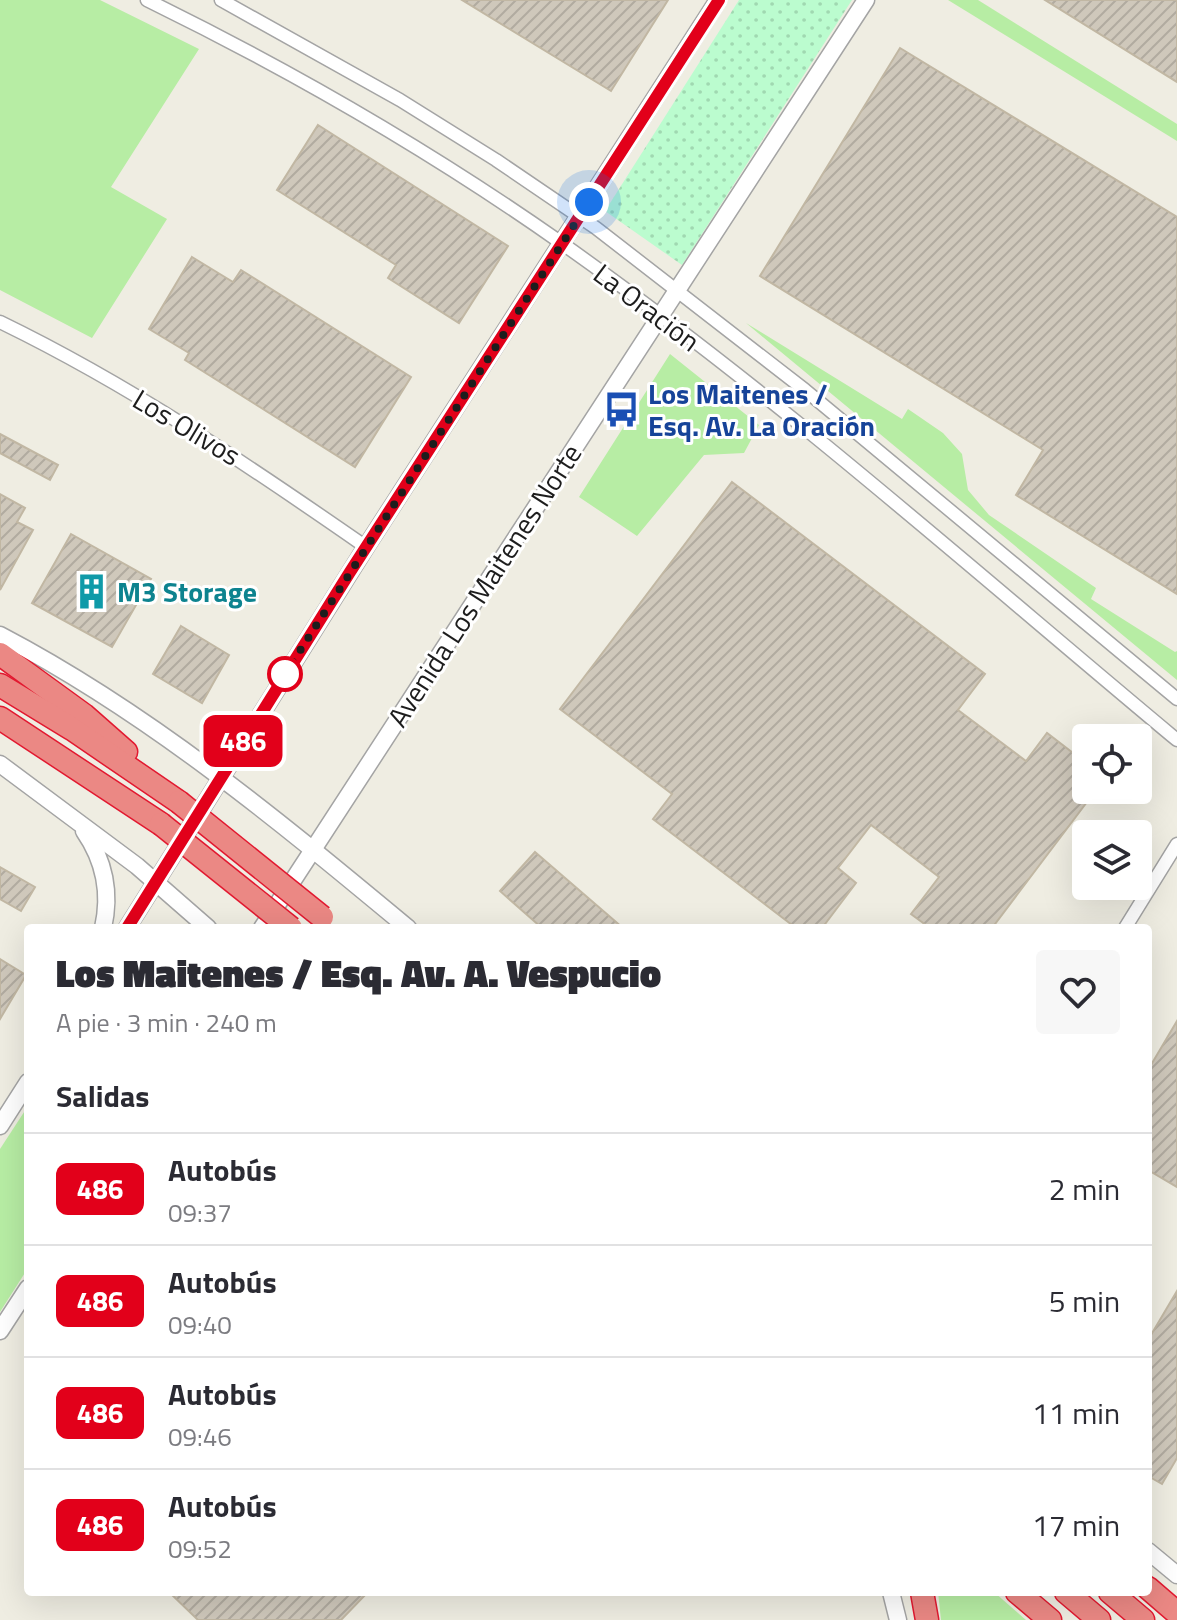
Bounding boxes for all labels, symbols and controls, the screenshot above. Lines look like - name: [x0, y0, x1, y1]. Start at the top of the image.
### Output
- your location: [569, 182, 609, 222]
- street label: La Oración: [585, 253, 709, 361]
- place label: Los Maitenes / Esq. Av. La Oración: [648, 372, 875, 447]
- street label: Los Olivos: [125, 378, 249, 476]
- bus stop icon: Los Maitenes / Esq. Av. La Oración: [603, 390, 641, 428]
- street label: Avenida Los Maitenes Norte: [376, 435, 592, 735]
- place label: M3 Storage: [117, 570, 257, 613]
- building icon: M3 Storage: [72, 572, 110, 610]
- unlabelled marker: [268, 657, 302, 691]
- line badge: 486: [197, 715, 289, 767]
- text: 486: [219, 719, 267, 762]
- map controls: [1072, 724, 1152, 900]
- button: locate: [1072, 724, 1152, 804]
- button: layers: [1072, 820, 1152, 900]
- text: Los Maitenes / Esq. Av. A. Vespucio: [56, 944, 661, 1002]
- button: heart: [1036, 950, 1120, 1034]
- text: A pie · 3 min · 240 m: [56, 1003, 277, 1042]
- text: Salidas: [56, 1073, 149, 1119]
- text: Autobús: [168, 1147, 277, 1193]
- text: 2 min: [1049, 1166, 1120, 1212]
- text: 486: [76, 1167, 124, 1210]
- text: 09:37: [168, 1193, 232, 1232]
- text: Autobús: [168, 1259, 277, 1305]
- text: 5 min: [1049, 1278, 1120, 1324]
- text: 486: [76, 1279, 124, 1322]
- text: 09:40: [168, 1305, 232, 1344]
- text: Autobús: [168, 1371, 277, 1417]
- text: 11 min: [1032, 1390, 1120, 1436]
- text: 486: [76, 1391, 124, 1434]
- text: 09:46: [168, 1417, 232, 1456]
- text: Autobús: [168, 1483, 277, 1529]
- text: 17 min: [1032, 1502, 1120, 1548]
- text: 486: [76, 1503, 124, 1546]
- text: 09:52: [168, 1529, 232, 1568]

